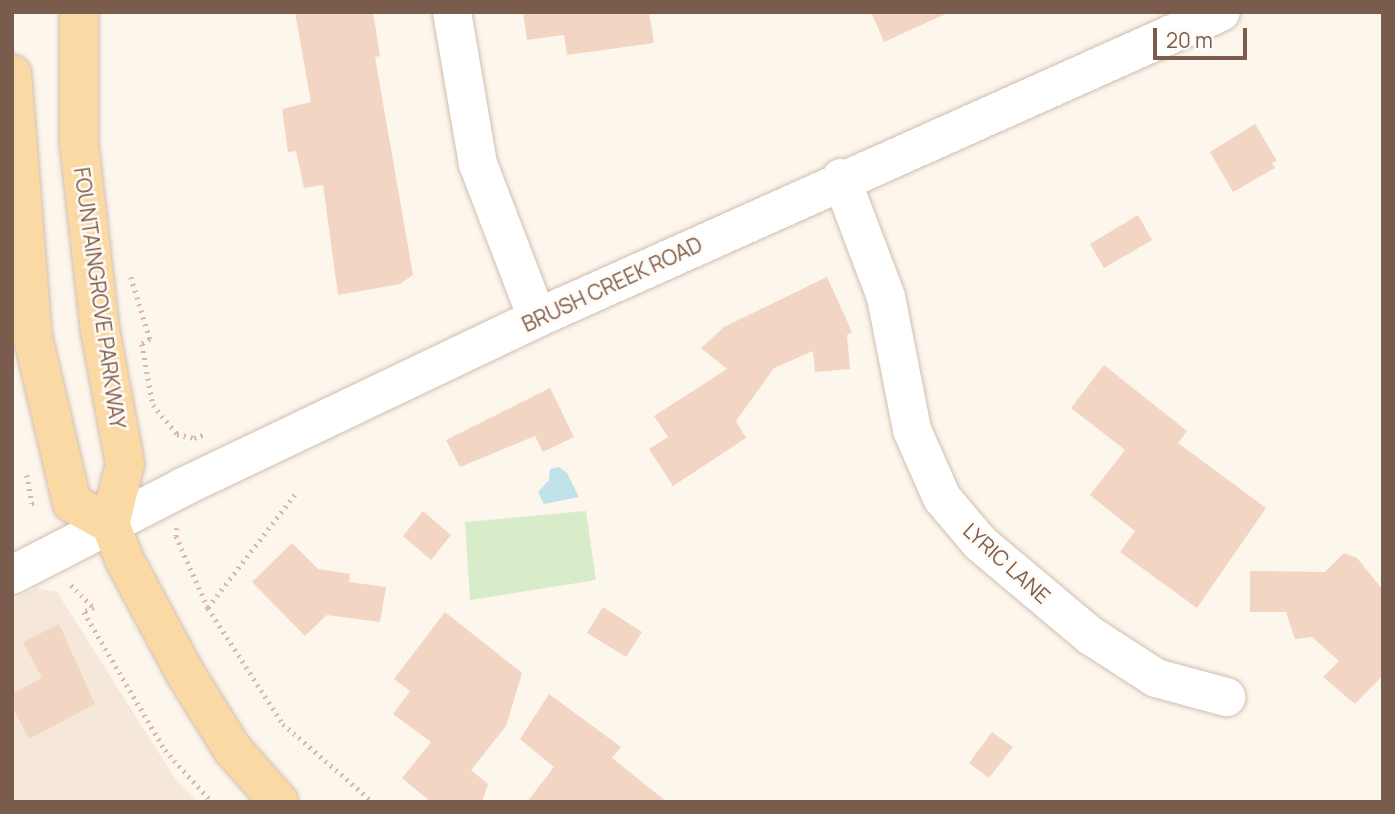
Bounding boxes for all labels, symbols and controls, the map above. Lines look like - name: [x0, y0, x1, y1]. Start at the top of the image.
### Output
- scale bar: [1157, 14, 1252, 58]
- text: 20 m: [1166, 26, 1213, 54]
- street label: FOUNTAINGROVE PARKWAY: [69, 166, 131, 430]
- street label: BRUSH CREEK ROAD: [518, 231, 706, 337]
- street label: LYRIC LANE: [958, 517, 1056, 609]

